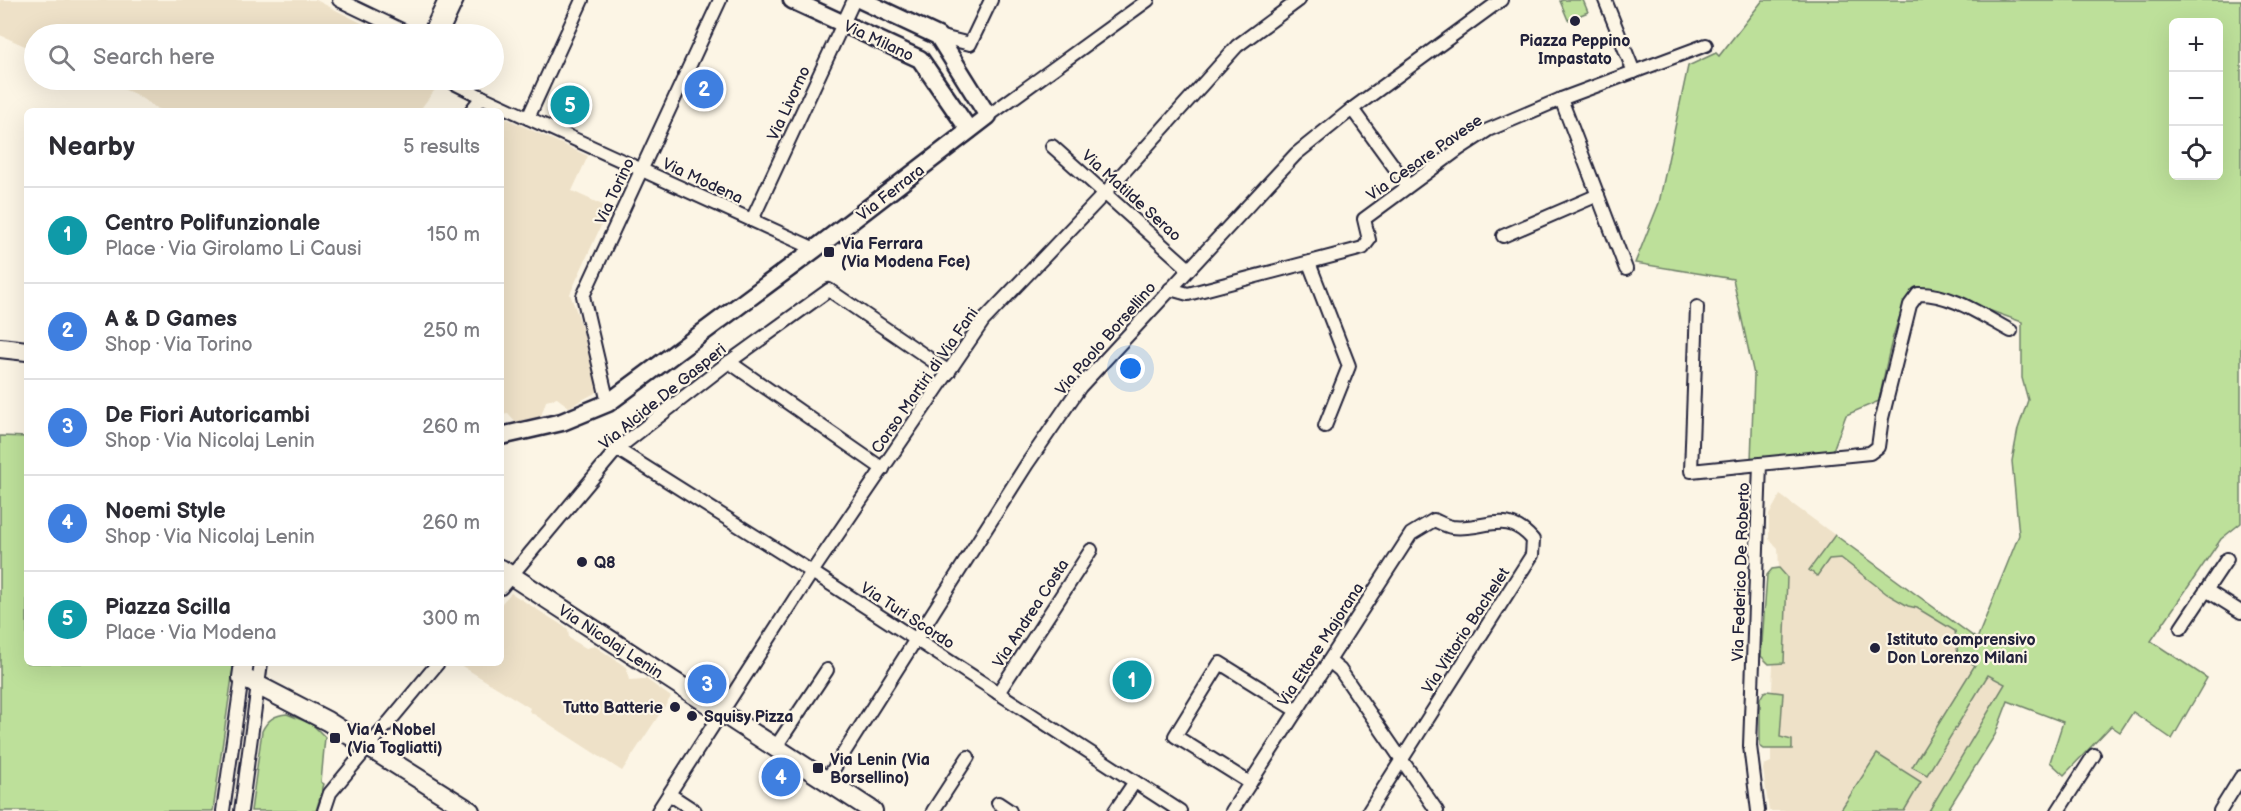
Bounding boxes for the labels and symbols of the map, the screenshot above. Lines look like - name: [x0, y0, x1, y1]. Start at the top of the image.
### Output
- marker: Piazza Peppino Impastato: [1568, 14, 1582, 28]
- street label: Via Milano: [840, 17, 916, 66]
- place label: Piazza Peppino Impastato: [1520, 32, 1630, 69]
- street label: Via Livorno: [764, 63, 815, 144]
- pin: 2: [684, 66, 724, 112]
- pin: 5: [550, 82, 590, 128]
- street label: Via Cesare Pavese: [1363, 111, 1487, 205]
- street label: Via Matilde Serao: [1077, 146, 1185, 246]
- street label: Via Modena: [659, 154, 746, 208]
- street label: Via Torino: [592, 155, 639, 228]
- street label: Via Ferrara: [853, 161, 928, 225]
- place label: Via Ferrara (Via Modena Fce): [841, 235, 970, 272]
- marker: Via Ferrara (Via Modena Fce): [822, 245, 836, 259]
- street label: Via Paolo Borsellino: [1052, 279, 1160, 399]
- street label: Corso Martiri di Via Fani: [868, 304, 983, 457]
- street label: Via Alcide De Gasperi: [596, 340, 730, 454]
- your location: [1116, 354, 1145, 383]
- street label: Via Federico De Roberto: [1729, 482, 1754, 662]
- place label: Q8: [594, 554, 616, 573]
- marker: Q8: [575, 555, 589, 569]
- street label: Via Andrea Costa: [989, 556, 1073, 671]
- street label: Via Vittorio Bachelet: [1418, 564, 1514, 697]
- street label: Via Turi Scordo: [857, 579, 958, 654]
- street label: Via Ettore Majorana: [1274, 579, 1368, 710]
- street label: Via Nicolaj Lenin: [554, 601, 666, 683]
- place label: Istituto comprensivo Don Lorenzo Milani: [1887, 631, 2036, 668]
- marker: Istituto comprensivo Don Lorenzo Milani: [1868, 641, 1882, 655]
- pin: 1: [1112, 658, 1152, 702]
- pin: 3: [688, 662, 726, 706]
- place label: Tutto Batterie: [563, 699, 663, 718]
- marker: Tutto Batterie: [668, 700, 682, 714]
- place label: Squisy Pizza: [704, 708, 793, 727]
- marker: Squisy Pizza: [685, 709, 699, 723]
- place label: Via A. Nobel (Via Togliatti): [347, 721, 443, 758]
- marker: Via A. Nobel (Via Togliatti): [328, 731, 342, 745]
- place label: Via Lenin (Via Borsellino): [830, 751, 930, 788]
- pin: 4: [762, 754, 800, 800]
- marker: Via Lenin (Via Borsellino): [811, 761, 825, 775]

